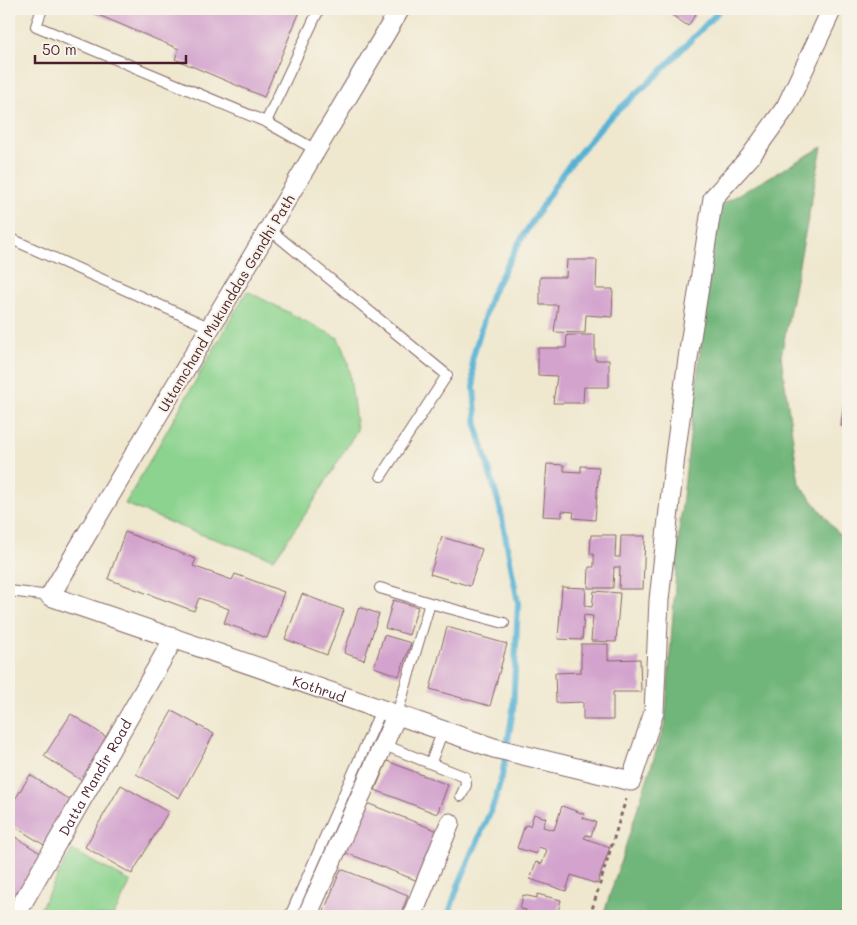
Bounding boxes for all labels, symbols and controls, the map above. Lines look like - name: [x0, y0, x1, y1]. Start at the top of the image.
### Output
- scale bar: [35, 32, 186, 64]
- text: 50 m: [42, 39, 77, 59]
- street label: Uttamchand Mukunddas Gandhi Path: [153, 191, 299, 415]
- street label: Kothrud: [290, 670, 348, 706]
- street label: Datta Mandir Road: [54, 715, 135, 839]

